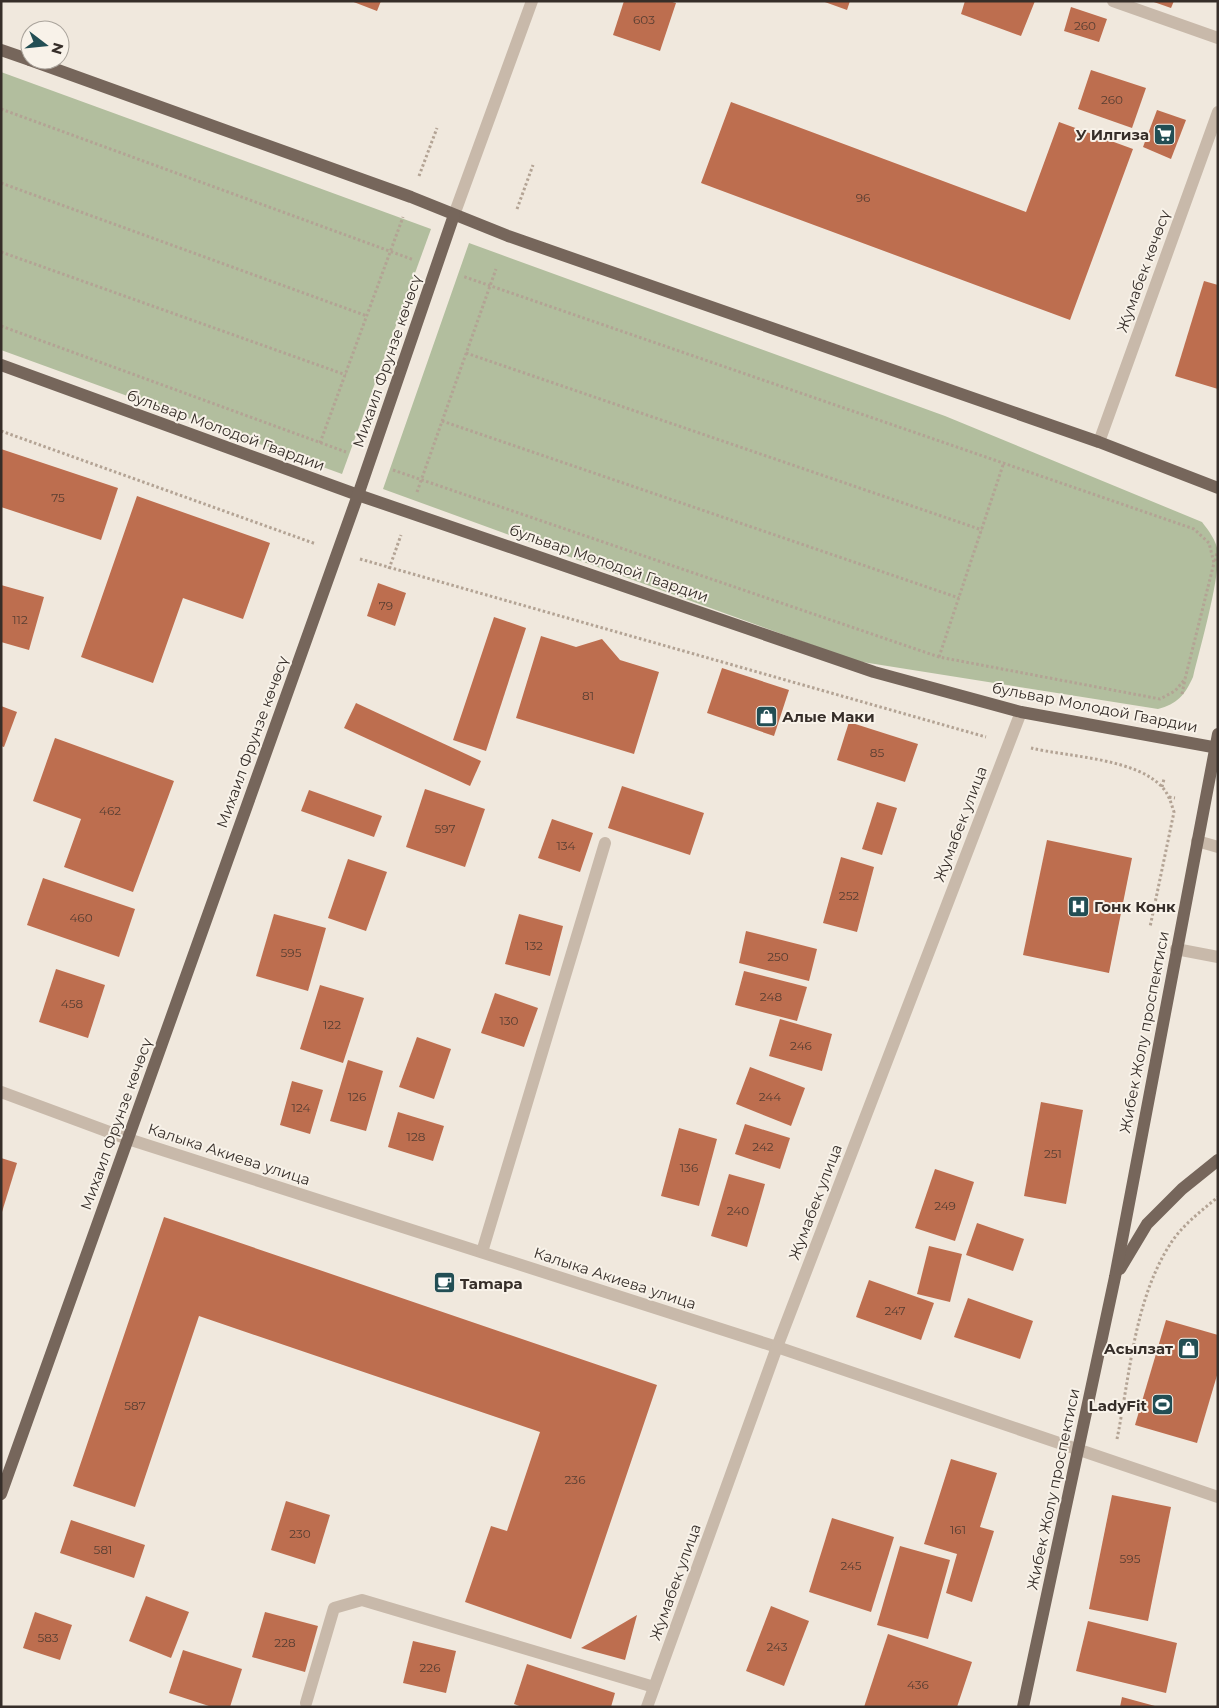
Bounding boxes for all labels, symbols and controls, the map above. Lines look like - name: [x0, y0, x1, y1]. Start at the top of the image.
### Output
- house number: 603: [633, 12, 655, 27]
- house number: 260: [1074, 18, 1096, 33]
- north arrow: [20, 20, 70, 70]
- text: N: [47, 41, 68, 57]
- house number: 260: [1101, 92, 1123, 107]
- supermarket icon: У Илгиза: [1153, 122, 1177, 146]
- place label: У Илгиза: [1076, 125, 1149, 144]
- house number: 96: [856, 190, 870, 205]
- street label: Жумабек көчөсү: [1112, 207, 1174, 335]
- street label: Михаил Фрунзе көчөсү: [348, 271, 426, 450]
- street label: бульвар Молодой Гвардии: [124, 385, 328, 475]
- house number: 75: [51, 490, 65, 505]
- street label: бульвар Молодой Гвардии: [507, 520, 711, 606]
- house number: 79: [379, 598, 393, 613]
- house number: 112: [12, 612, 28, 627]
- street label: Михаил Фрунзе көчөсү: [212, 653, 292, 831]
- street label: бульвар Молодой Гвардии: [990, 678, 1200, 736]
- house number: 81: [582, 688, 594, 703]
- shop icon: Алые Маки: [754, 704, 778, 728]
- place label: Алые Маки: [782, 707, 875, 726]
- house number: 85: [870, 745, 884, 760]
- street label: Жумабек улица: [929, 763, 991, 885]
- house number: 462: [99, 803, 121, 818]
- house number: 597: [434, 821, 456, 836]
- house number: 134: [556, 838, 576, 853]
- house number: 252: [839, 888, 859, 903]
- hospital icon: Гонк Конк: [1066, 894, 1090, 918]
- place label: Гонк Конк: [1094, 897, 1176, 916]
- house number: 460: [69, 910, 93, 925]
- street label: Жибек Жолу проспектиси: [1115, 929, 1173, 1135]
- house number: 132: [525, 938, 543, 953]
- house number: 595: [281, 945, 302, 960]
- house number: 250: [767, 949, 789, 964]
- house number: 248: [760, 989, 782, 1004]
- house number: 458: [61, 996, 84, 1011]
- house number: 130: [499, 1013, 519, 1028]
- house number: 122: [323, 1017, 341, 1032]
- street label: Михаил Фрунзе көчөсү: [76, 1035, 156, 1213]
- house number: 246: [790, 1038, 812, 1053]
- house number: 126: [348, 1089, 366, 1104]
- house number: 244: [759, 1089, 781, 1104]
- house number: 124: [292, 1100, 310, 1115]
- street label: Калыка Акиева улица: [145, 1119, 313, 1189]
- house number: 128: [407, 1129, 426, 1144]
- house number: 242: [752, 1139, 774, 1154]
- street label: Жумабек улица: [784, 1141, 846, 1263]
- house number: 251: [1044, 1146, 1062, 1161]
- house number: 136: [680, 1160, 698, 1175]
- house number: 249: [934, 1198, 956, 1213]
- house number: 240: [727, 1203, 749, 1218]
- street label: Калыка Акиева улица: [531, 1243, 699, 1313]
- cafe icon: Tamaра: [432, 1271, 456, 1295]
- place label: Tamaра: [460, 1274, 522, 1293]
- house number: 247: [885, 1303, 905, 1318]
- shop icon: Асылзат: [1177, 1336, 1201, 1360]
- place label: Асылзат: [1104, 1339, 1173, 1358]
- street label: Жибек Жолу проспектиси: [1022, 1386, 1084, 1592]
- sports icon: LadyFit: [1151, 1393, 1175, 1417]
- place label: LadyFit: [1089, 1396, 1147, 1415]
- house number: 587: [124, 1398, 146, 1413]
- house number: 236: [565, 1472, 585, 1487]
- street label: Жумабек улица: [645, 1521, 705, 1643]
- house number: 161: [950, 1522, 966, 1537]
- house number: 230: [289, 1526, 311, 1541]
- house number: 581: [94, 1542, 112, 1557]
- house number: 595: [1120, 1551, 1141, 1566]
- house number: 245: [840, 1558, 862, 1573]
- house number: 583: [37, 1630, 59, 1645]
- house number: 228: [274, 1635, 296, 1650]
- house number: 243: [766, 1639, 788, 1654]
- house number: 226: [420, 1660, 440, 1675]
- house number: 436: [907, 1677, 929, 1692]

